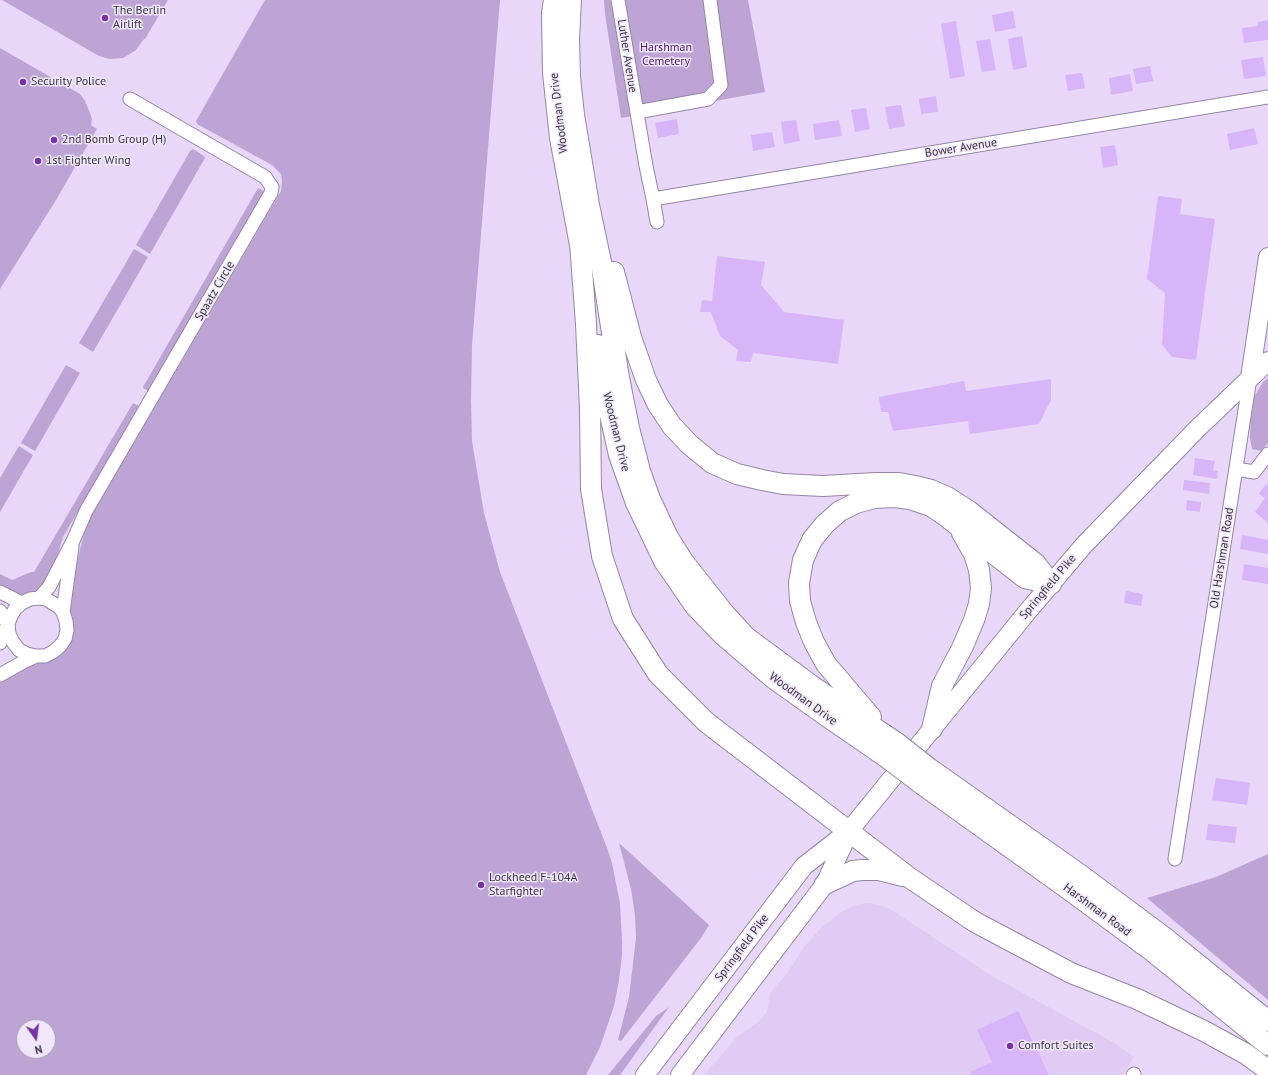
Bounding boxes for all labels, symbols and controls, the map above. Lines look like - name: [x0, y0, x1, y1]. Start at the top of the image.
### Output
- place label: The Berlin Airlift: [113, 4, 166, 32]
- marker: The Berlin Airlift: [100, 13, 110, 23]
- street label: Luther Avenue: [614, 18, 640, 94]
- park label: Harshman Cemetery: [640, 41, 692, 69]
- street label: Woodman Drive: [547, 72, 571, 154]
- place label: Security Police: [31, 75, 106, 89]
- marker: Security Police: [18, 77, 28, 87]
- place label: 2nd Bomb Group (H): [62, 133, 166, 147]
- marker: 2nd Bomb Group (H): [49, 135, 59, 145]
- street label: Bower Avenue: [924, 135, 998, 161]
- place label: 1st Fighter Wing: [46, 154, 131, 168]
- marker: 1st Fighter Wing: [33, 156, 43, 166]
- street label: Spaatz Circle: [192, 259, 238, 323]
- street label: Woodman Drive: [599, 391, 633, 473]
- street label: Old Harshman Road: [1207, 507, 1237, 609]
- street label: Springfield Pike: [1017, 552, 1079, 622]
- street label: Woodman Drive: [766, 669, 840, 729]
- place label: Lockheed F-104A Starfighter: [489, 871, 578, 899]
- marker: Lockheed F-104A Starfighter: [476, 880, 486, 890]
- street label: Harshman Road: [1060, 880, 1134, 940]
- street label: Springfield Pike: [712, 912, 772, 984]
- north arrow: [16, 1019, 56, 1059]
- place label: Comfort Suites: [1018, 1039, 1094, 1053]
- marker: Comfort Suites: [1005, 1041, 1015, 1051]
- text: N: [33, 1042, 44, 1057]

